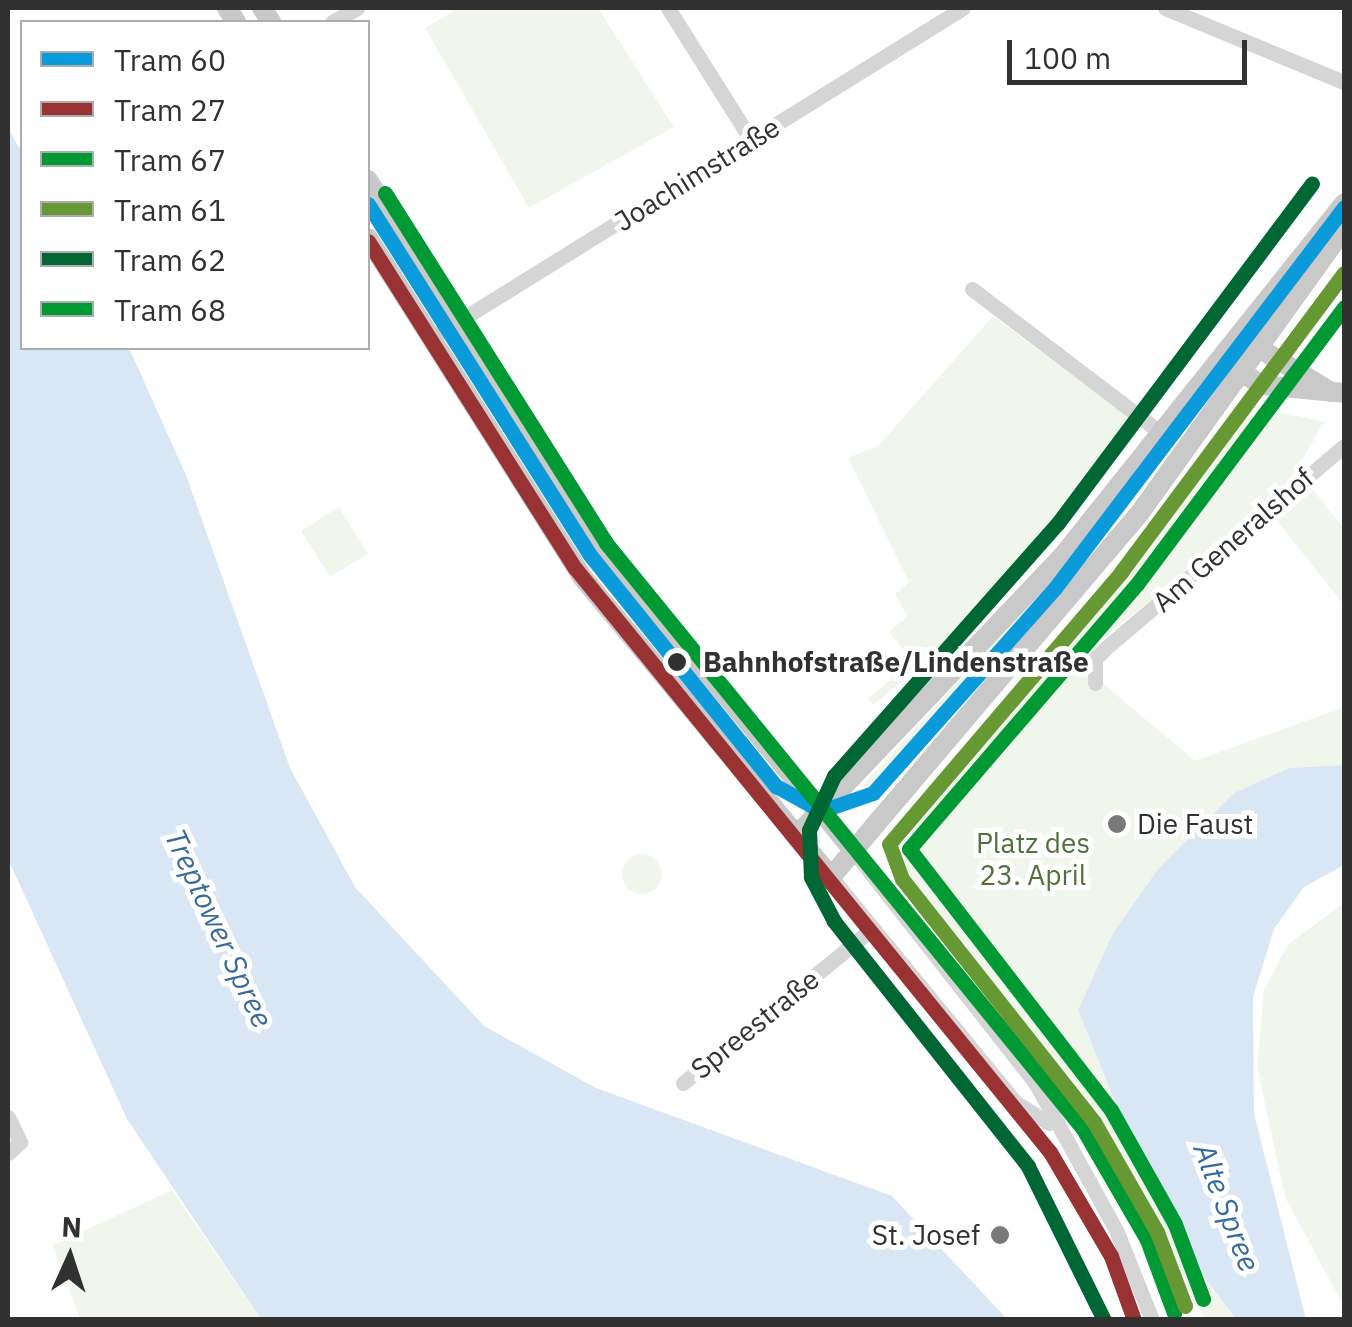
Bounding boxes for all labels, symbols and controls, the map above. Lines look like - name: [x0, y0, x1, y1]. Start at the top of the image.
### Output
- legend: [20, 20, 370, 350]
- scale bar: [1012, 20, 1252, 82]
- text: 100 m: [1024, 38, 1111, 77]
- text: Tram 60: [114, 40, 226, 79]
- text: Tram 27: [114, 90, 226, 129]
- street label: Joachimstraße: [608, 110, 786, 238]
- text: Tram 67: [114, 140, 226, 179]
- text: Tram 61: [114, 190, 226, 229]
- text: Tram 62: [114, 240, 226, 279]
- text: Tram 68: [114, 290, 226, 329]
- street label: Am Generalshof: [1146, 461, 1320, 619]
- marker: Bahnhofstraße/Lindenstraße: [660, 645, 694, 679]
- place label: Bahnhofstraße/Lindenstraße: [703, 645, 1089, 679]
- place label: Die Faust: [1137, 807, 1253, 841]
- marker: Die Faust: [1106, 813, 1128, 835]
- water label: Treptower Spree: [157, 823, 281, 1033]
- park label: Platz des 23. April: [976, 826, 1090, 892]
- street label: Spreestraße: [684, 962, 826, 1086]
- water label: Alte Spree: [1186, 1138, 1268, 1276]
- north arrow: [20, 1207, 120, 1307]
- text: N: [61, 1208, 83, 1246]
- place label: St. Josef: [872, 1218, 980, 1252]
- marker: St. Josef: [989, 1224, 1011, 1246]

